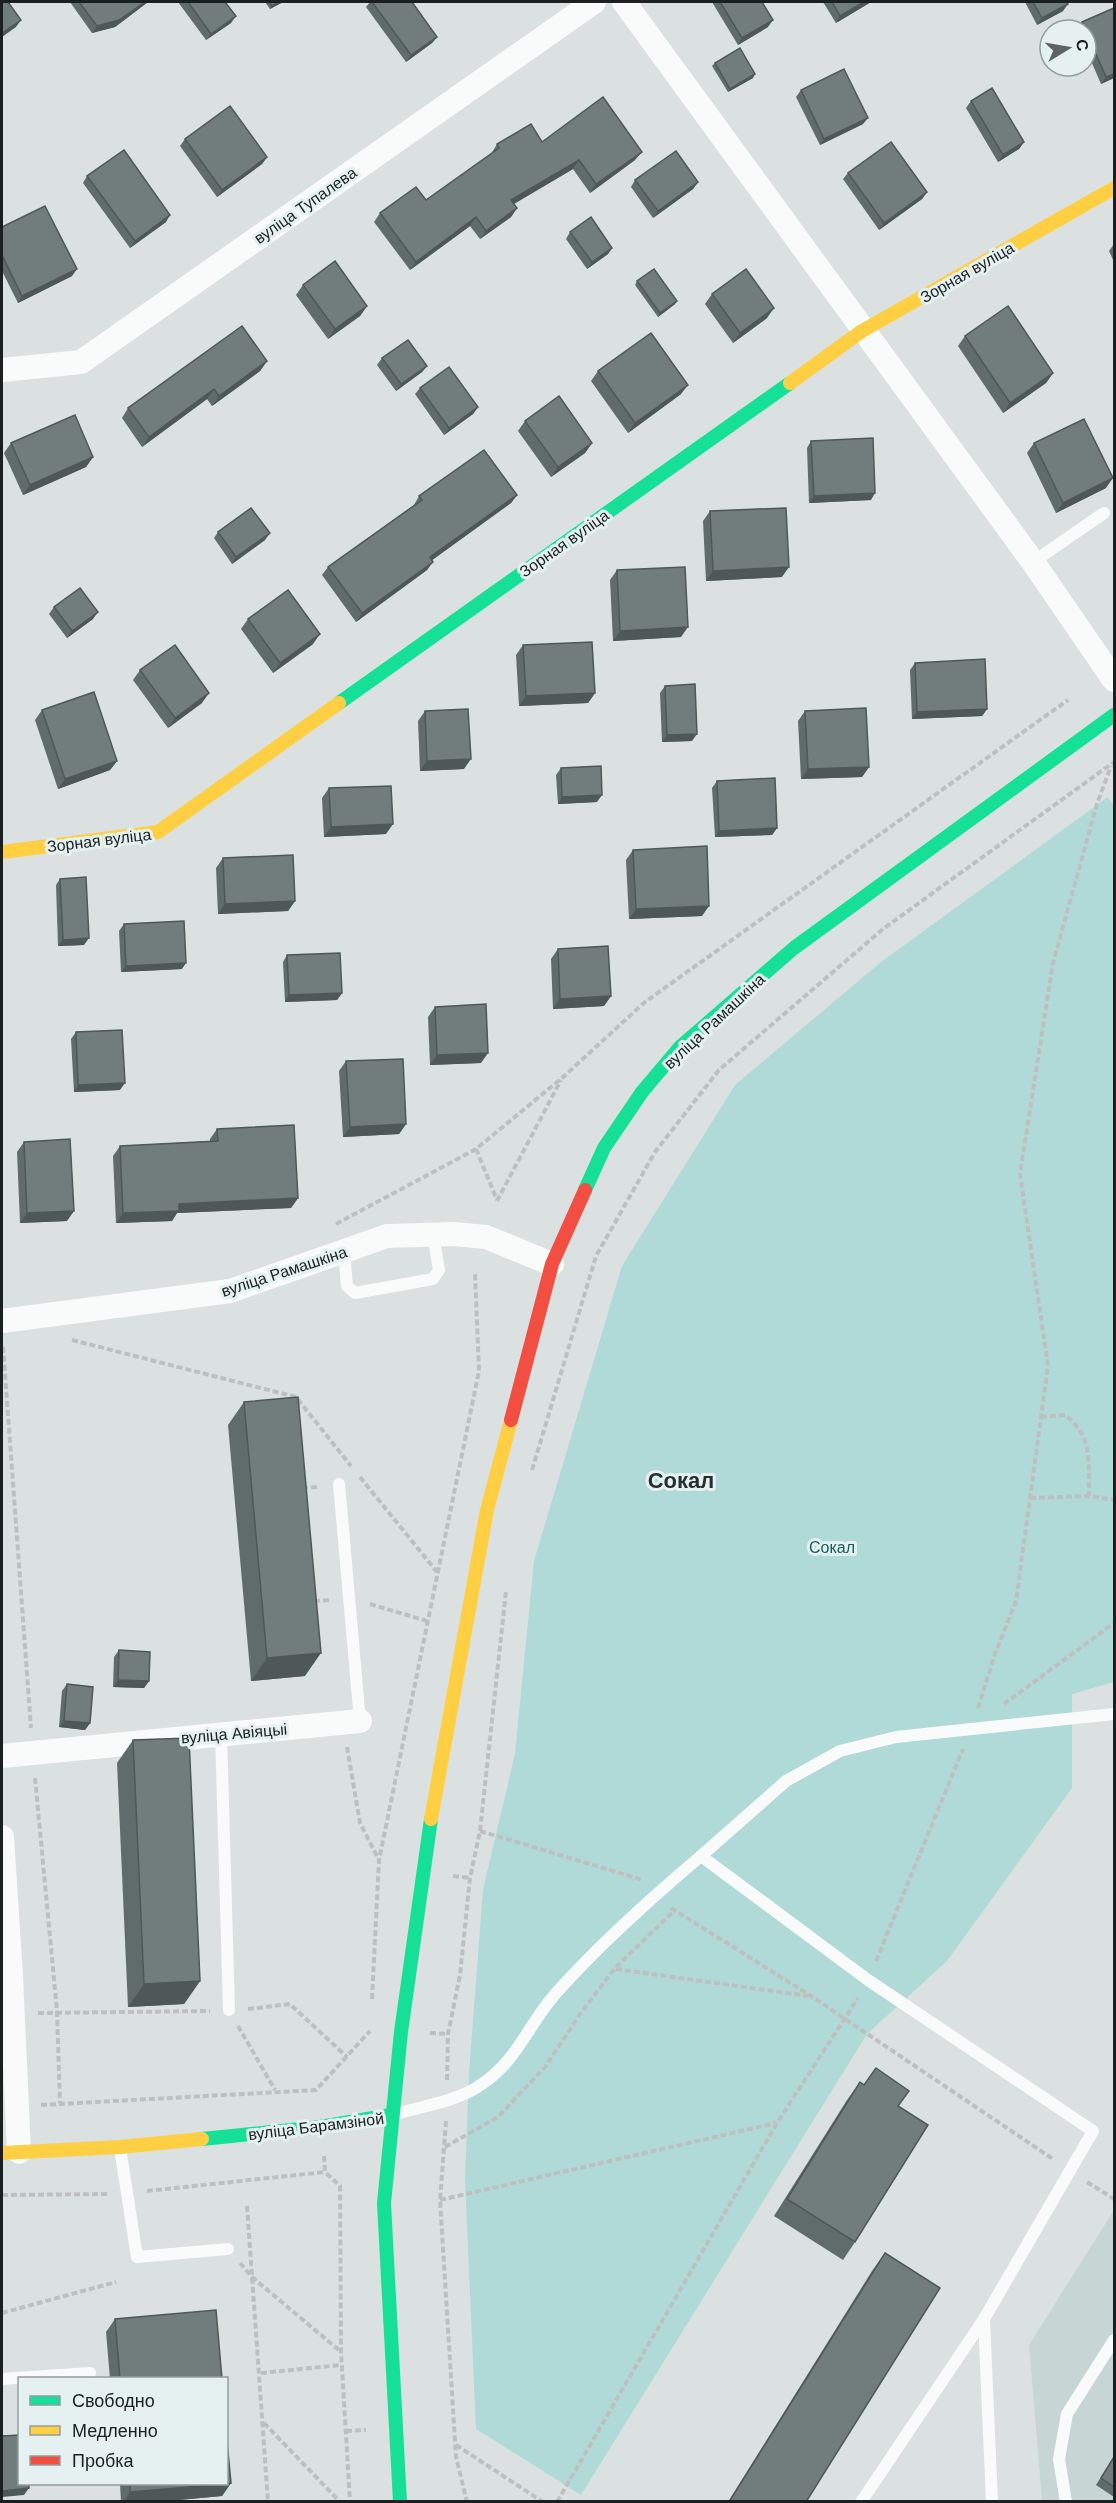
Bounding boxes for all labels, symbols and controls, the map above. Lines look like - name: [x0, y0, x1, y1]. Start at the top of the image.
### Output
- north arrow: [1038, 18, 1098, 78]
- text: С: [1071, 38, 1094, 53]
- street label: вуліца Тупалева: [250, 162, 361, 249]
- street label: Зорная вуліца: [917, 237, 1018, 308]
- street label: Зорная вуліца: [515, 505, 613, 582]
- street label: Зорная вуліца: [46, 824, 152, 857]
- street label: вуліца Рамашкіна: [659, 969, 770, 1074]
- street label: вуліца Рамашкіна: [219, 1241, 350, 1302]
- district label: Сокал: [648, 1466, 714, 1495]
- park label: Сокал: [809, 1537, 855, 1558]
- street label: вуліца Авіяцыі: [180, 1718, 288, 1749]
- street label: вуліца Барамзіной: [247, 2108, 385, 2145]
- legend: [18, 2377, 228, 2485]
- text: Свободно: [72, 2389, 155, 2413]
- text: Медленно: [72, 2419, 158, 2443]
- text: Пробка: [72, 2449, 135, 2473]

